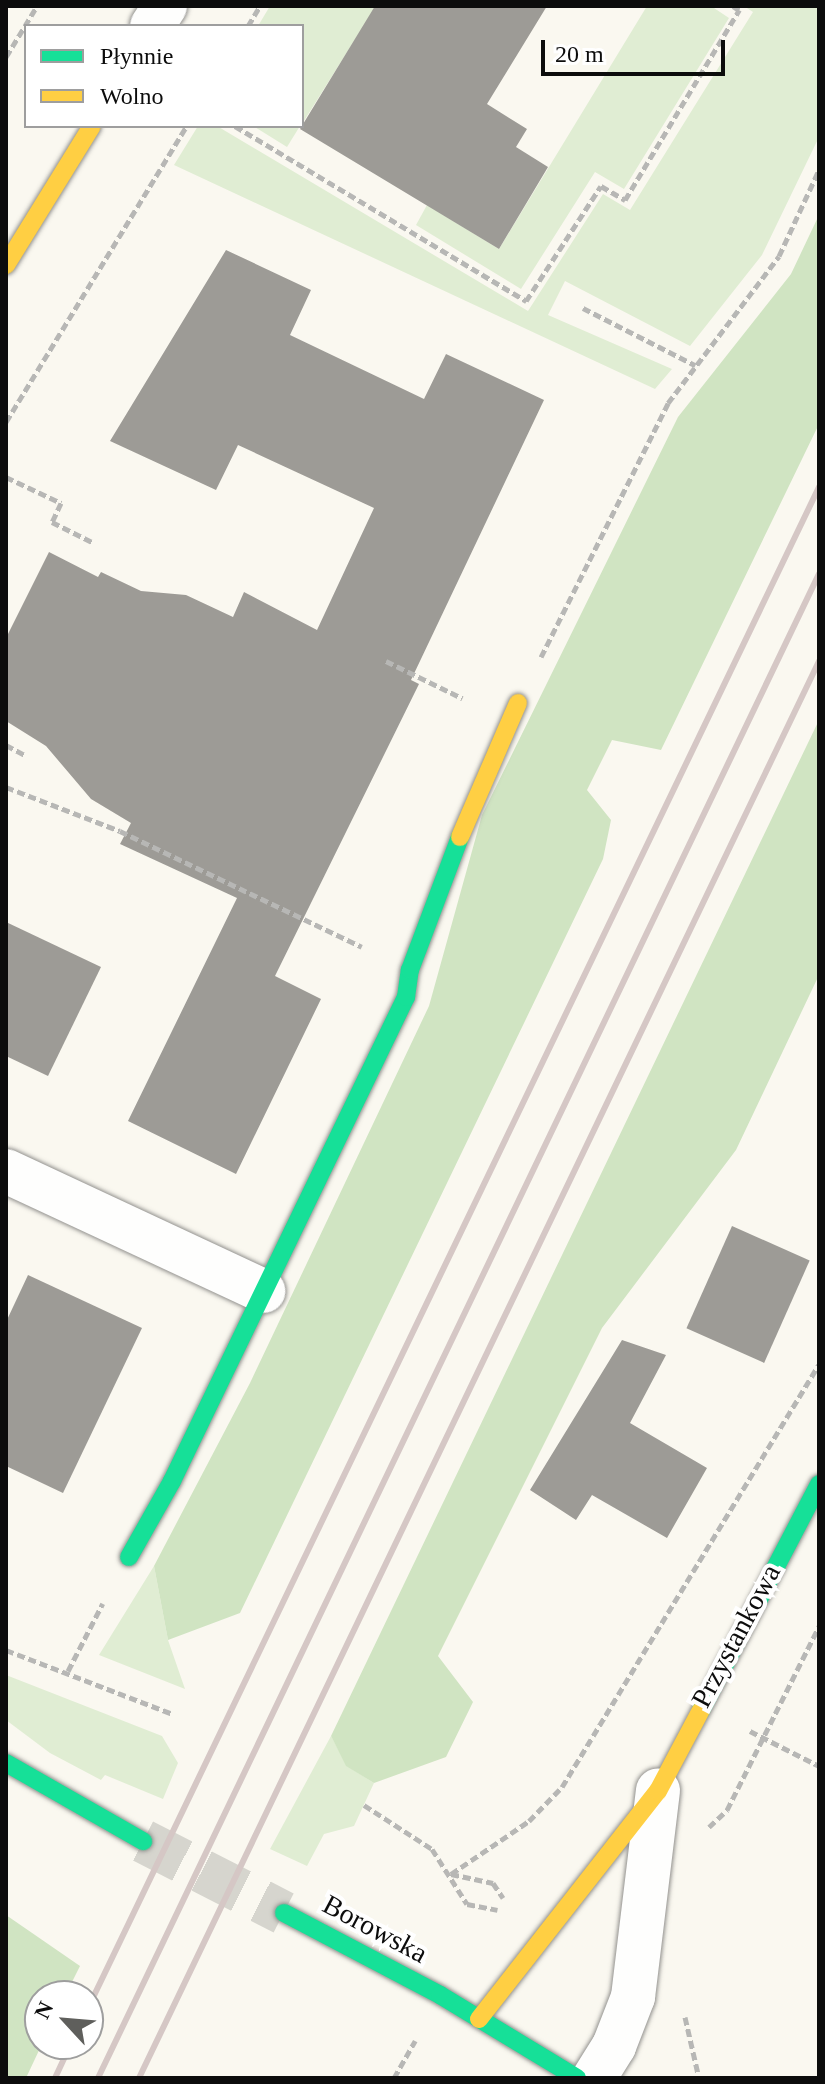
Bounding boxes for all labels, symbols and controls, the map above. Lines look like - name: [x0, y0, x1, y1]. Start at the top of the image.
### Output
- legend: [24, 24, 304, 128]
- scale bar: [545, 24, 729, 74]
- text: 20 m: [555, 41, 604, 67]
- text: Płynnie: [100, 43, 173, 69]
- text: Wolno: [100, 83, 163, 109]
- street label: Przystankowa: [684, 1559, 788, 1713]
- street label: Borowska: [317, 1888, 433, 1970]
- north arrow: [24, 1980, 104, 2060]
- text: N: [29, 1998, 58, 2023]

